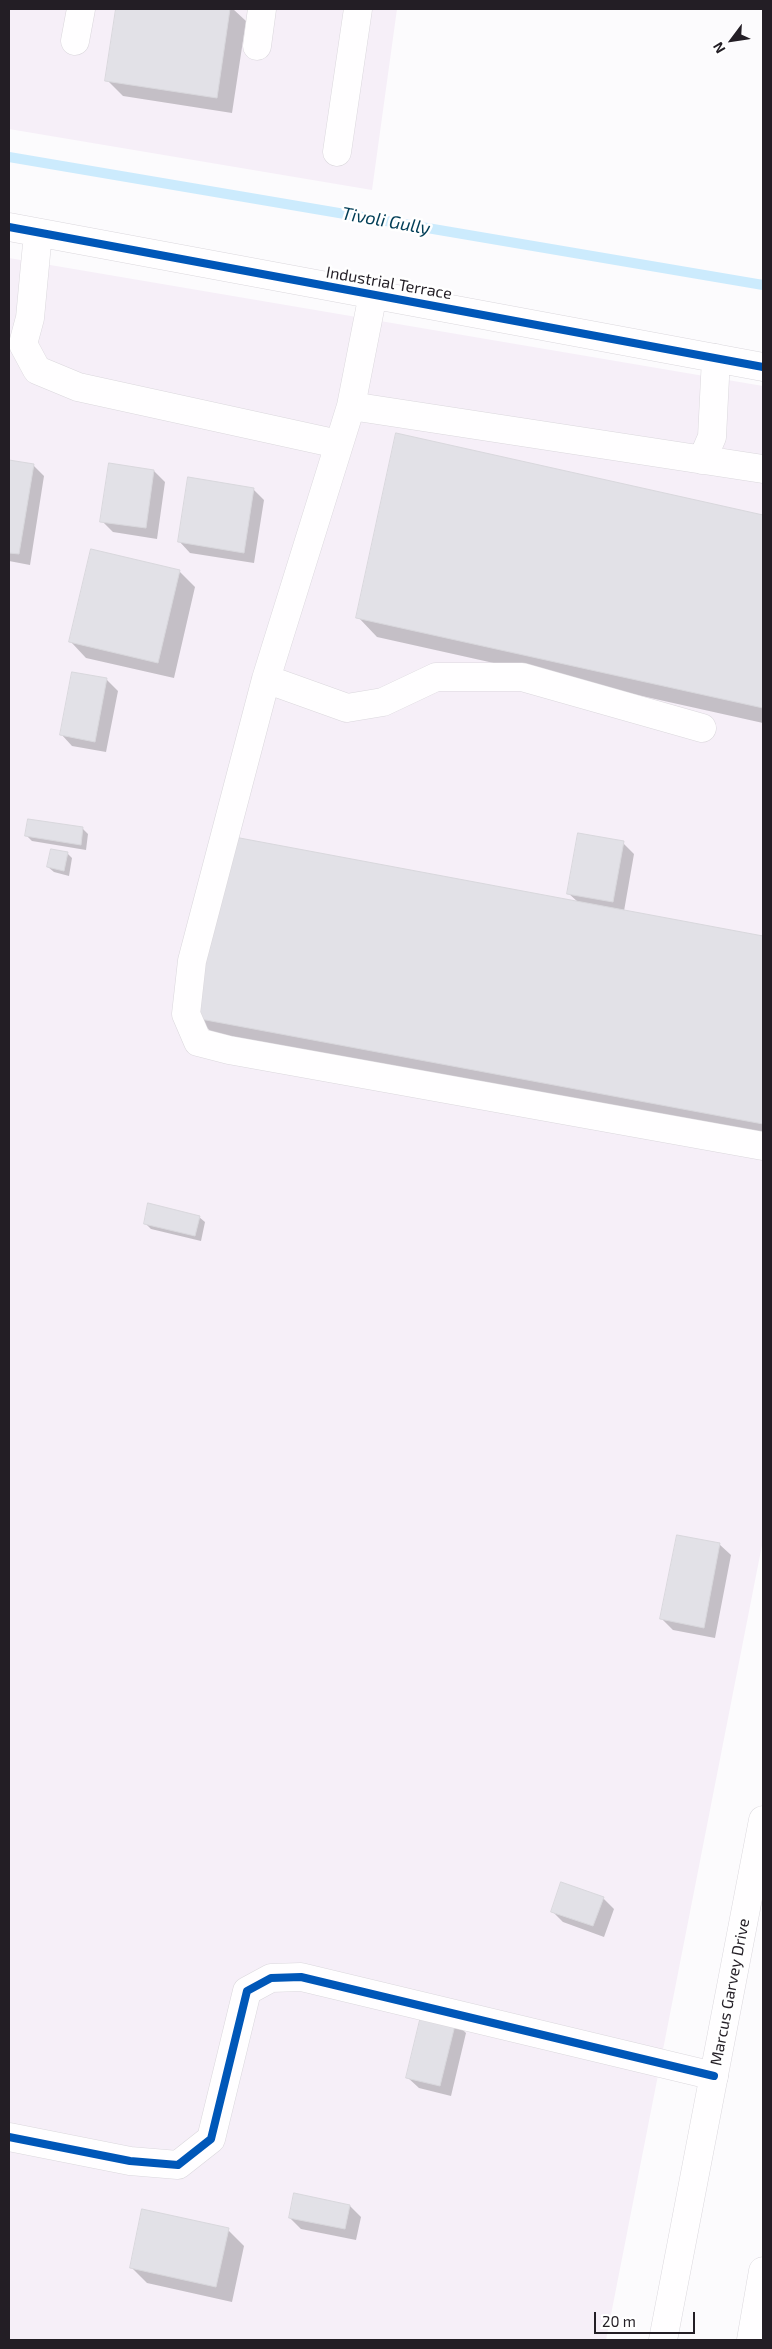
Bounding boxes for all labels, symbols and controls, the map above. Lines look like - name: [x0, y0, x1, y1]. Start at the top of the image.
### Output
- north arrow: [707, 15, 757, 65]
- text: N: [709, 39, 729, 57]
- water label: Tivoli Gully: [340, 203, 432, 239]
- street label: Industrial Terrace: [325, 262, 453, 304]
- street label: Marcus Garvey Drive: [706, 1917, 754, 2067]
- scale bar: [597, 2302, 698, 2334]
- text: 20 m: [602, 2312, 636, 2330]

